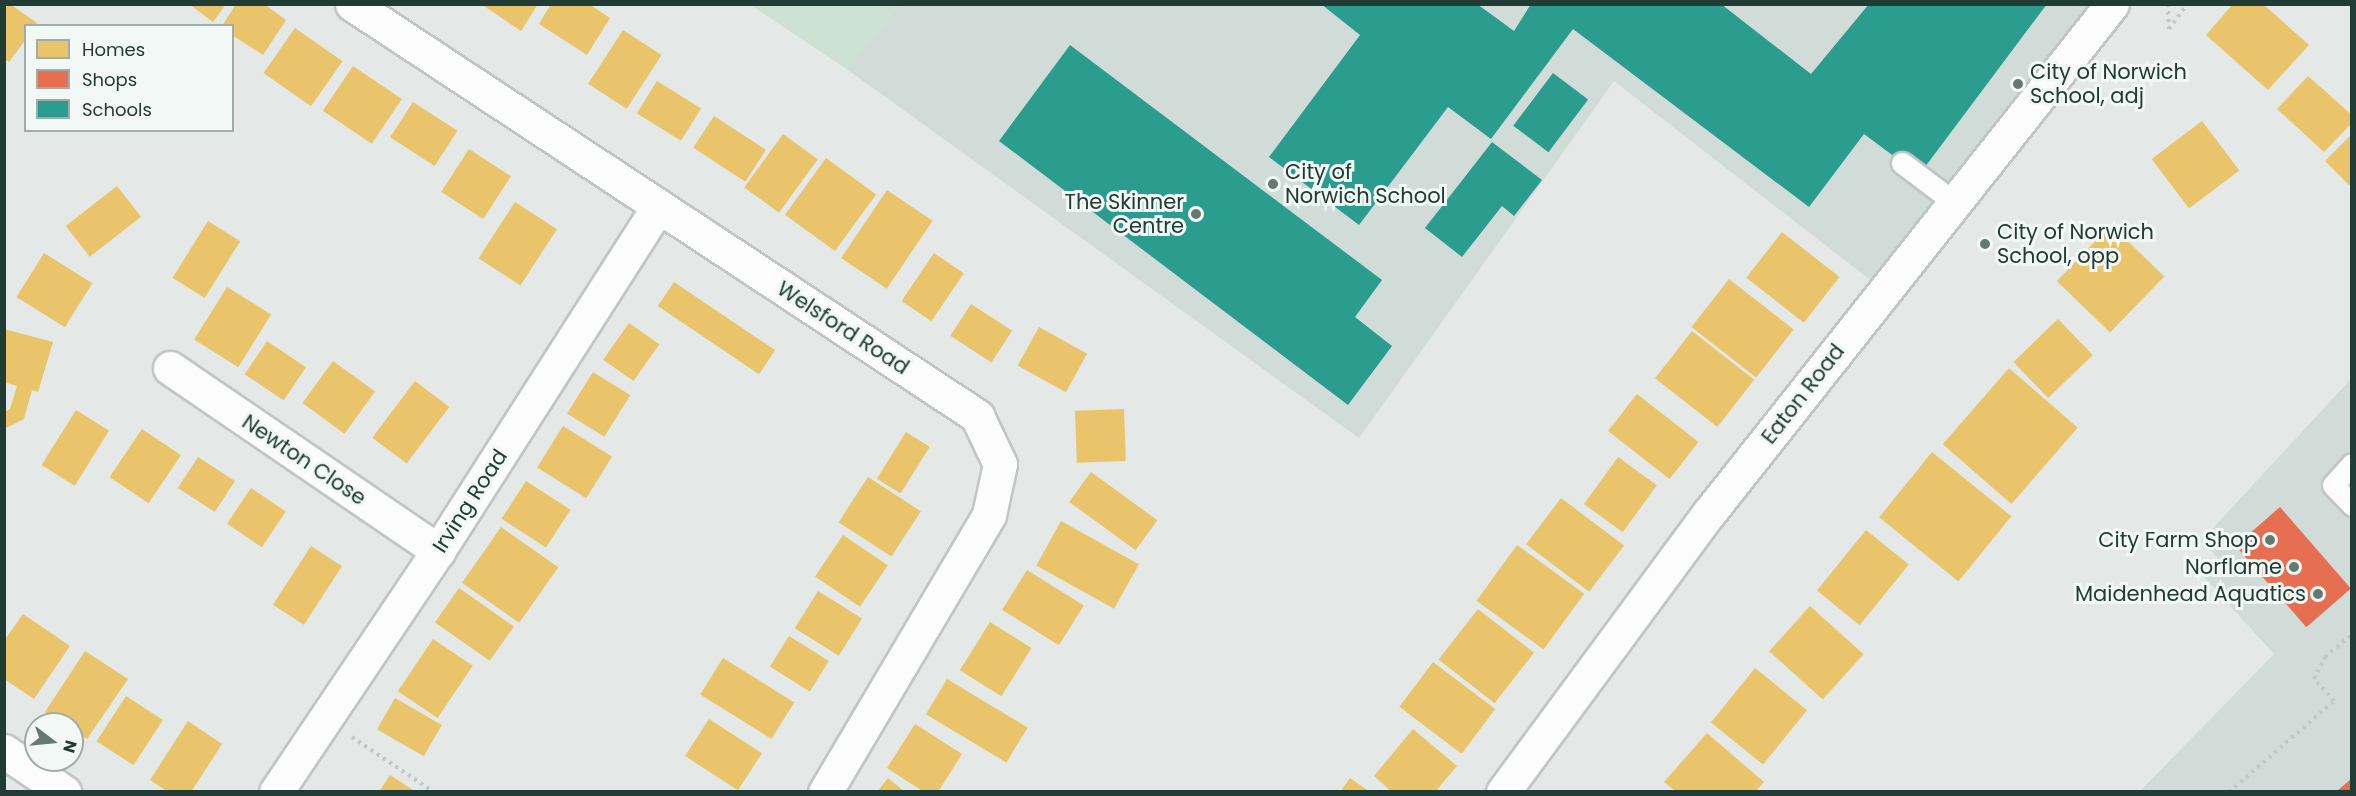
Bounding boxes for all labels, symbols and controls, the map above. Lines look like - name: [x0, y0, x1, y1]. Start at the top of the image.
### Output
- legend: [24, 24, 234, 132]
- text: Homes: [82, 37, 145, 62]
- place label: City of Norwich School, adj: [2030, 59, 2187, 109]
- text: Shops: [82, 67, 137, 92]
- marker: City of Norwich School, adj: [2011, 77, 2025, 91]
- text: Schools: [82, 97, 152, 122]
- place label: City of Norwich School: [1285, 159, 1446, 209]
- marker: City of Norwich School: [1266, 177, 1280, 191]
- place label: The Skinner Centre: [1065, 189, 1184, 239]
- marker: The Skinner Centre: [1189, 207, 1203, 221]
- place label: City of Norwich School, opp: [1997, 219, 2154, 269]
- marker: City of Norwich School, opp: [1978, 237, 1992, 251]
- street label: Welsford Road: [772, 276, 914, 380]
- street label: Eaton Road: [1756, 339, 1850, 449]
- street label: Newton Close: [237, 409, 371, 511]
- street label: Irving Road: [427, 445, 513, 557]
- place label: City Farm Shop: [2098, 527, 2258, 553]
- marker: City Farm Shop: [2263, 533, 2277, 547]
- place label: Norflame: [2185, 554, 2282, 580]
- marker: Norflame: [2287, 560, 2301, 574]
- place label: Maidenhead Aquatics: [2075, 581, 2306, 607]
- marker: Maidenhead Aquatics: [2311, 587, 2325, 601]
- north arrow: [24, 712, 84, 772]
- text: N: [57, 738, 83, 756]

